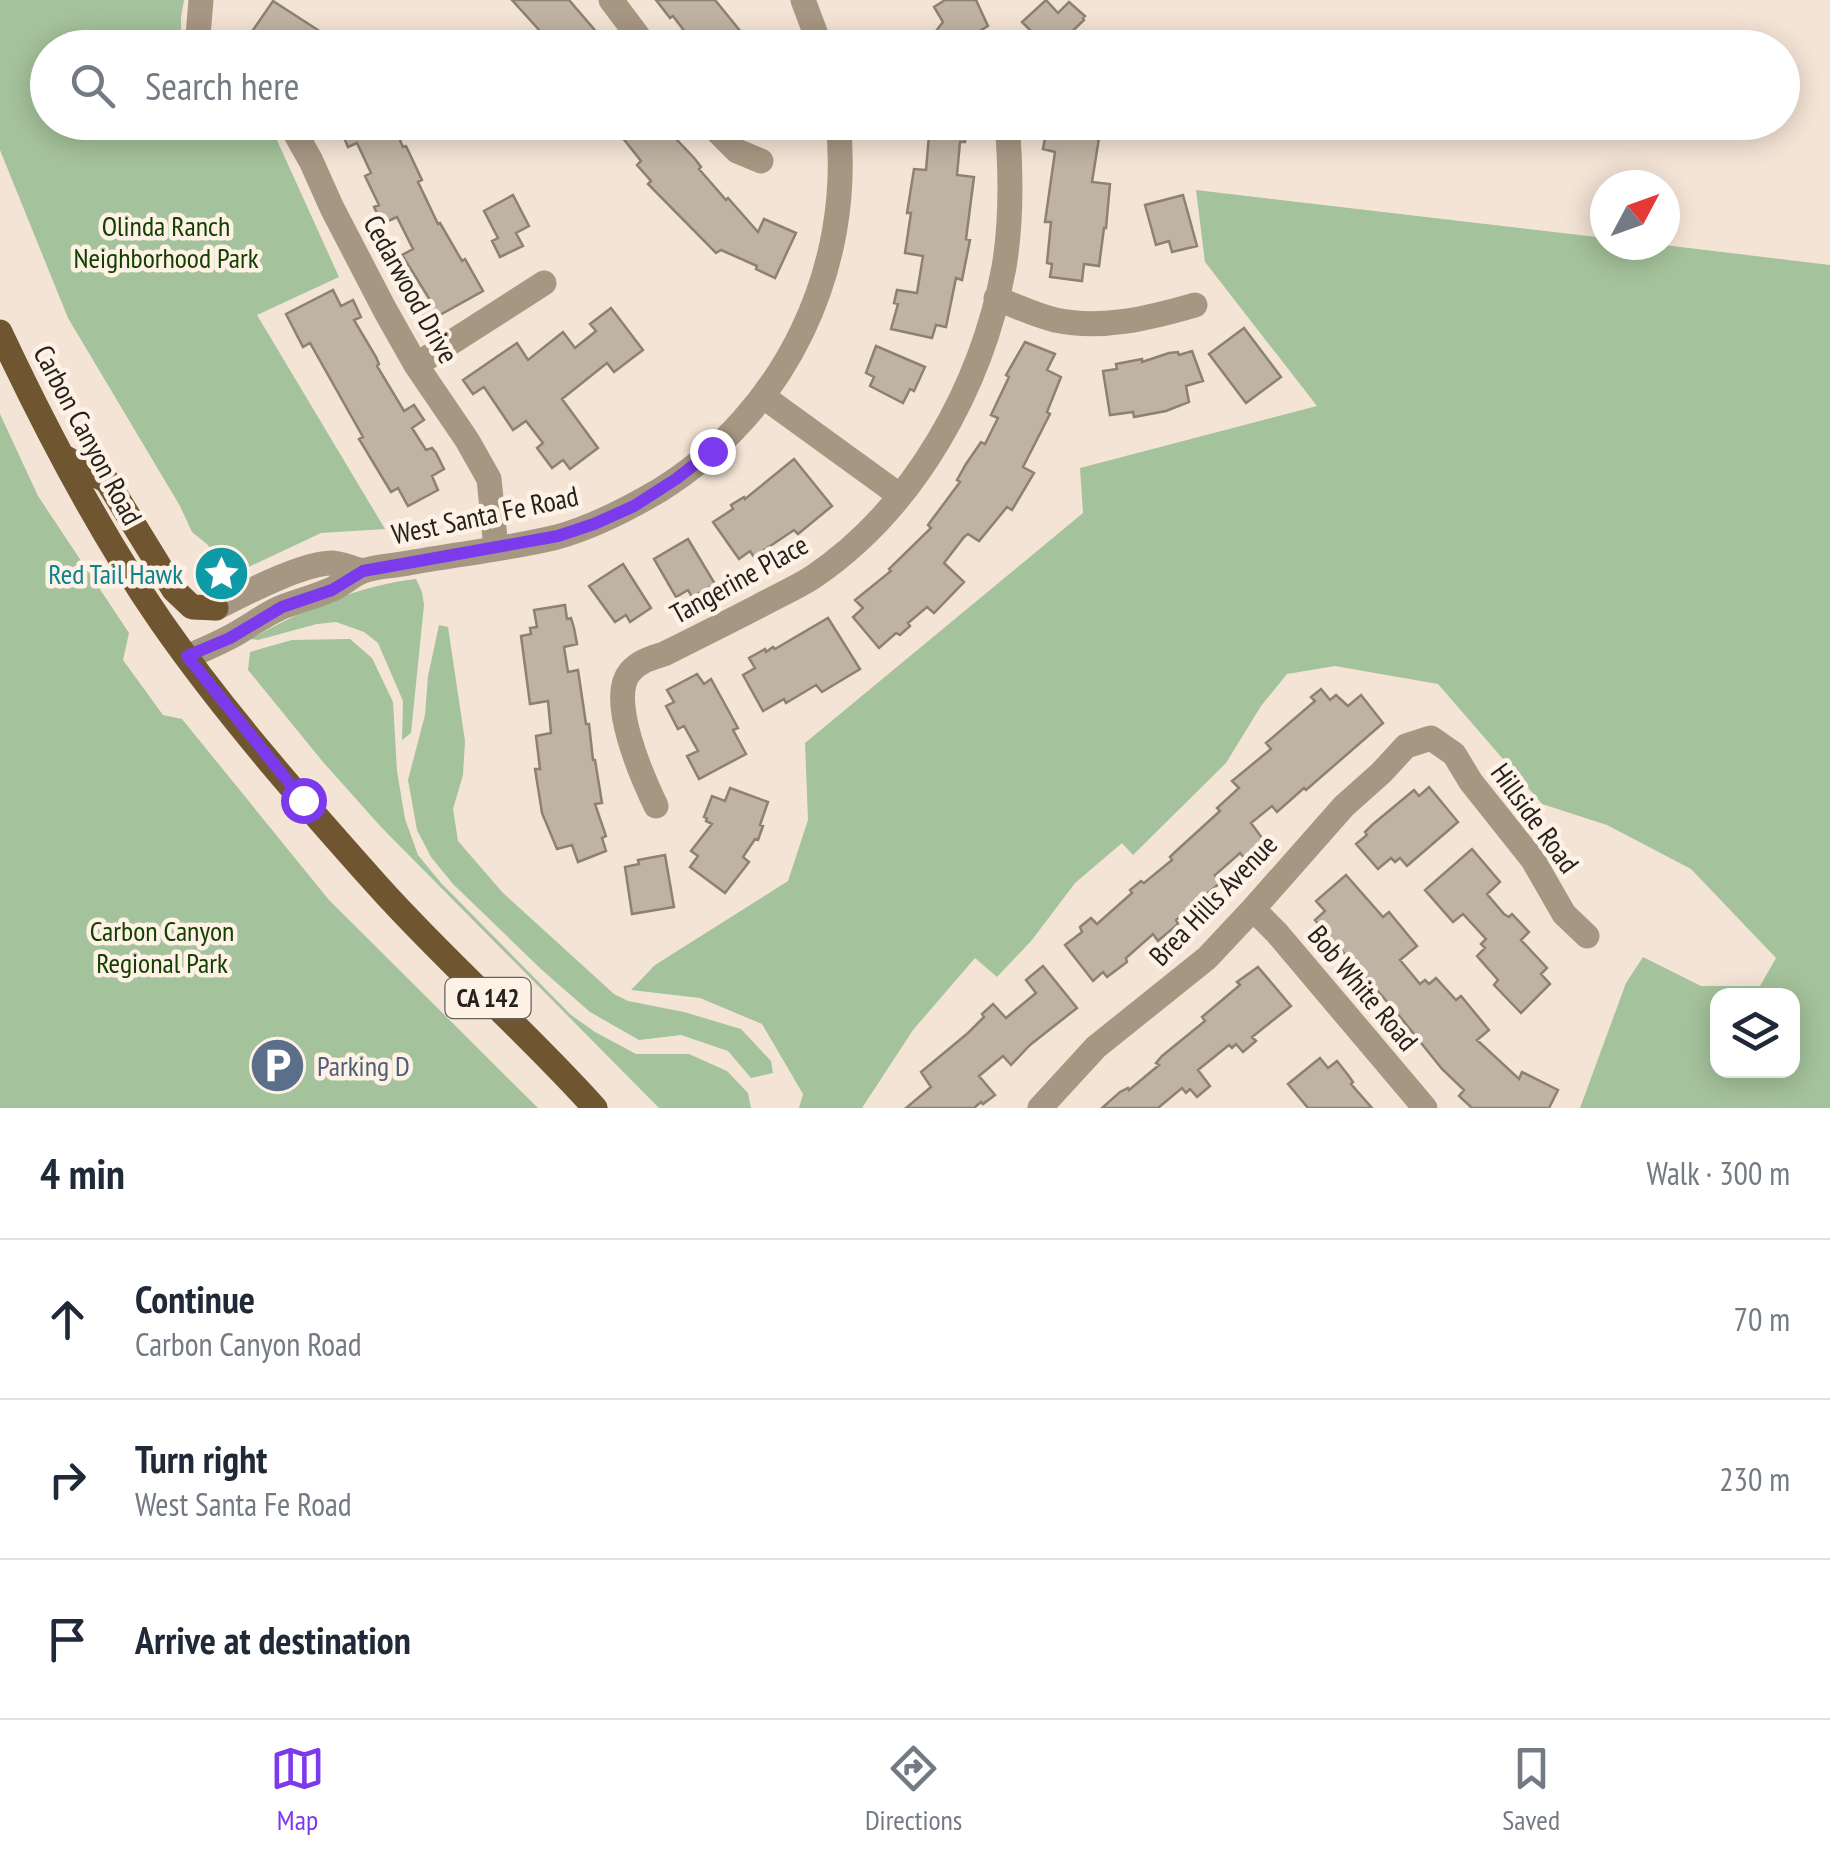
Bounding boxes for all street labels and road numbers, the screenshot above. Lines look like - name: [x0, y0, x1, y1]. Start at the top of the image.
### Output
- street label: Cedarwood Drive: [356, 208, 467, 369]
- street label: Carbon Canyon Road: [26, 338, 151, 531]
- street label: West Santa Fe Road: [388, 477, 581, 552]
- street label: Tangerine Place: [663, 525, 814, 632]
- street label: Hillside Road: [1483, 755, 1588, 880]
- street label: Brea Hills Avenue: [1141, 826, 1285, 973]
- street label: Bob White Road: [1300, 917, 1427, 1058]
- road number: CA 142: [446, 978, 530, 1018]

